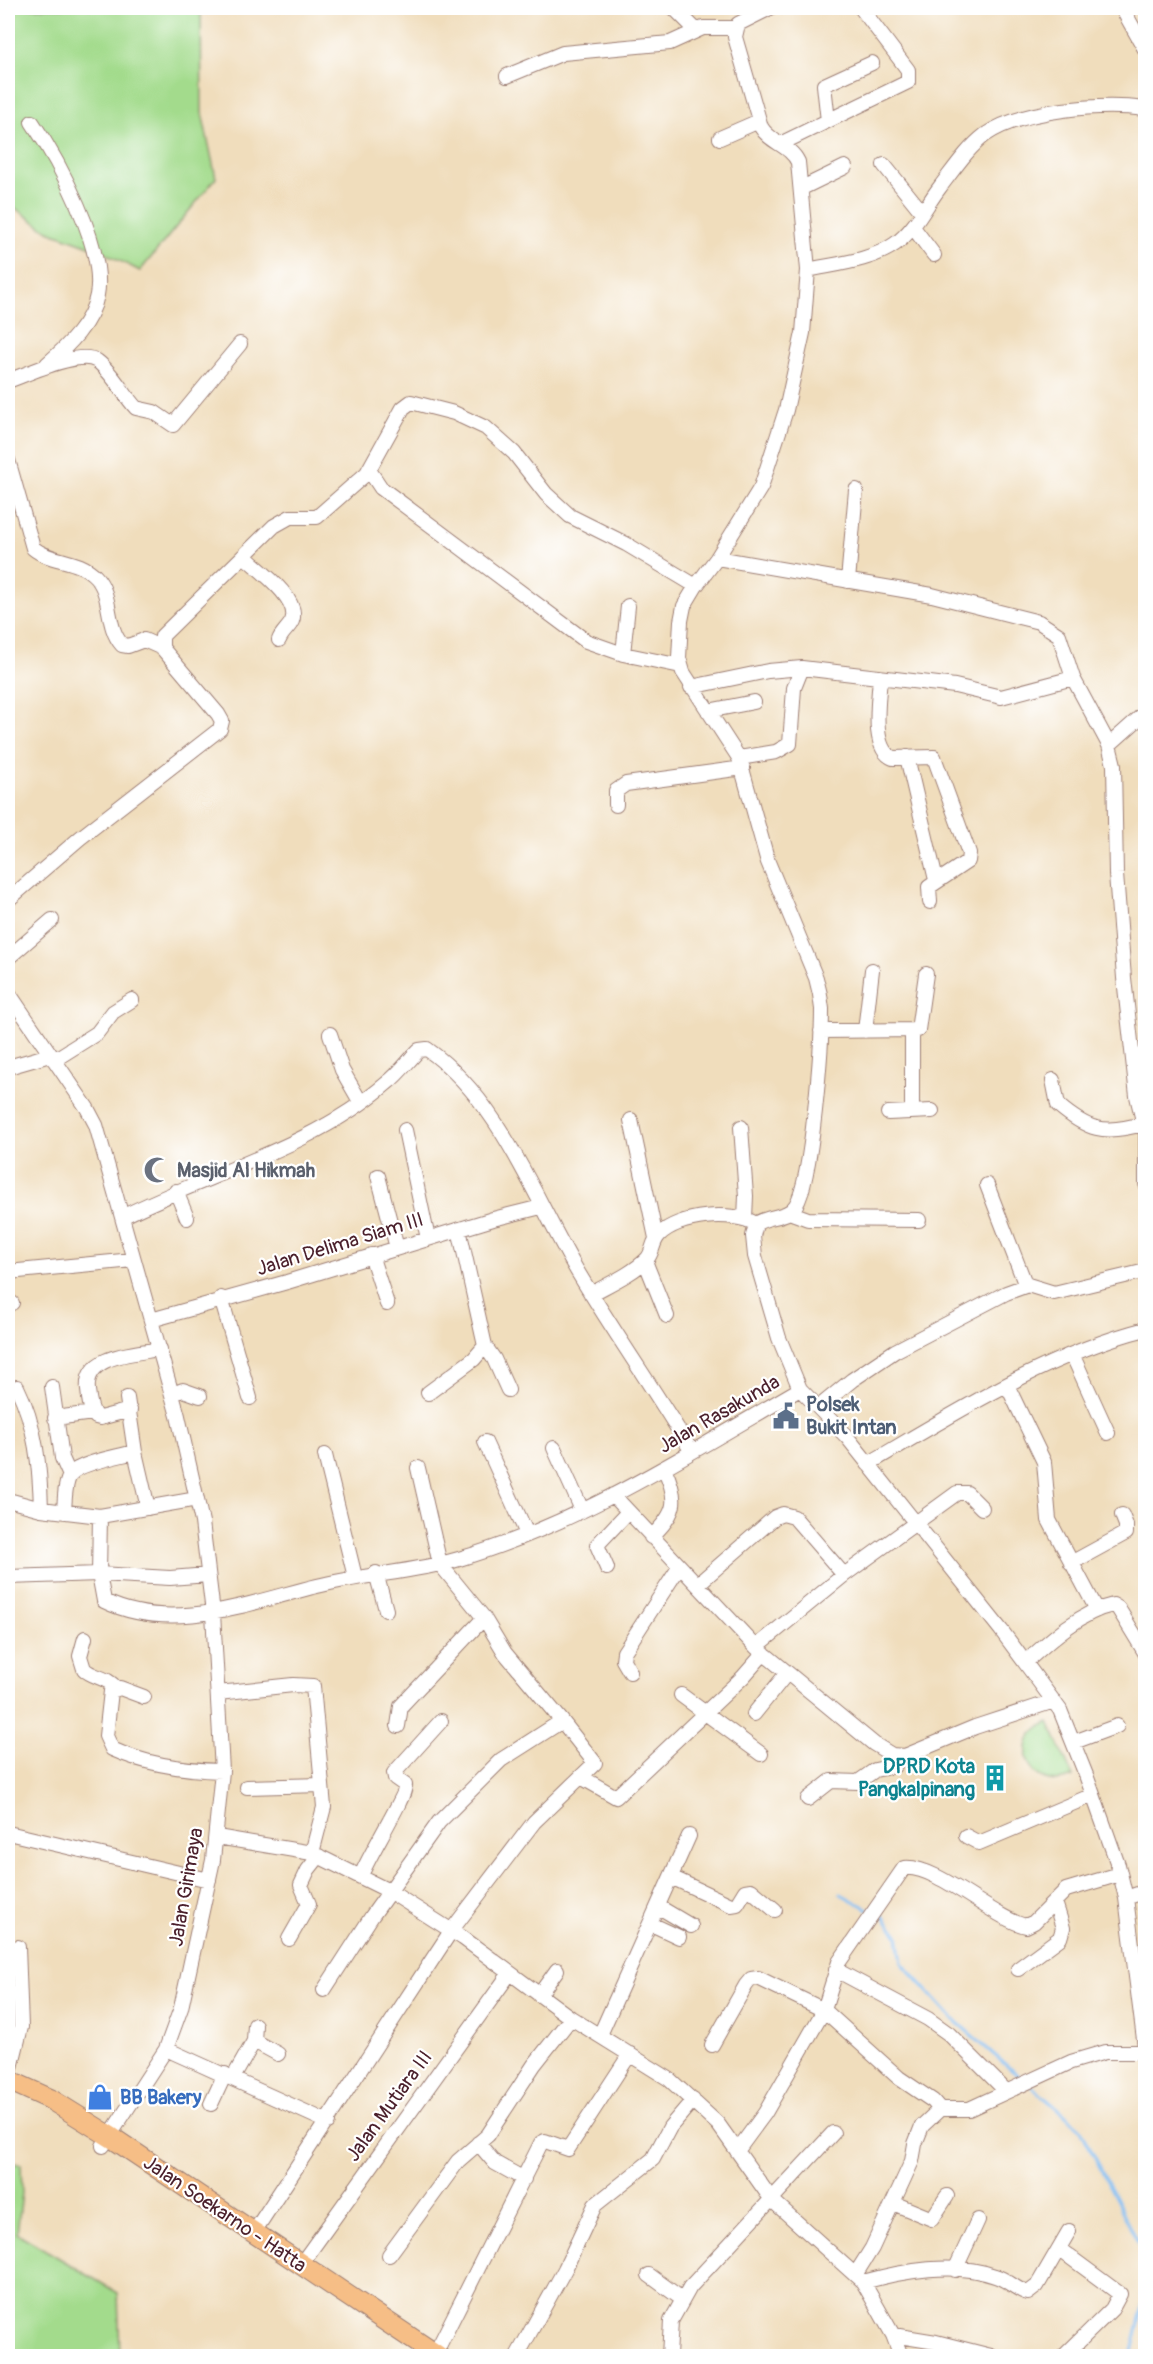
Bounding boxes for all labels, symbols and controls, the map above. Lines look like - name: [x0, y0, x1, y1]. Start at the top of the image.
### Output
- mosque icon: Masjid Al Hikmah: [142, 1155, 172, 1185]
- place label: Masjid Al Hikmah: [177, 1158, 315, 1183]
- street label: Jalan Delima Siam III: [254, 1207, 426, 1281]
- street label: Jalan Rasakunda: [654, 1369, 784, 1459]
- place label: Polsek Bukit Intan: [806, 1392, 897, 1440]
- public building icon: Polsek Bukit Intan: [771, 1401, 801, 1431]
- place label: DPRD Kota Pangkalpinang: [858, 1754, 975, 1802]
- building icon: DPRD Kota Pangkalpinang: [980, 1763, 1010, 1793]
- street label: Jalan Girimaya: [163, 1826, 209, 1948]
- street label: Jalan Mutiara III: [340, 2046, 438, 2166]
- shop icon: BB Bakery: [85, 2082, 115, 2112]
- place label: BB Bakery: [120, 2085, 202, 2110]
- street label: Jalan Soekarno - Hatta: [139, 2150, 311, 2278]

